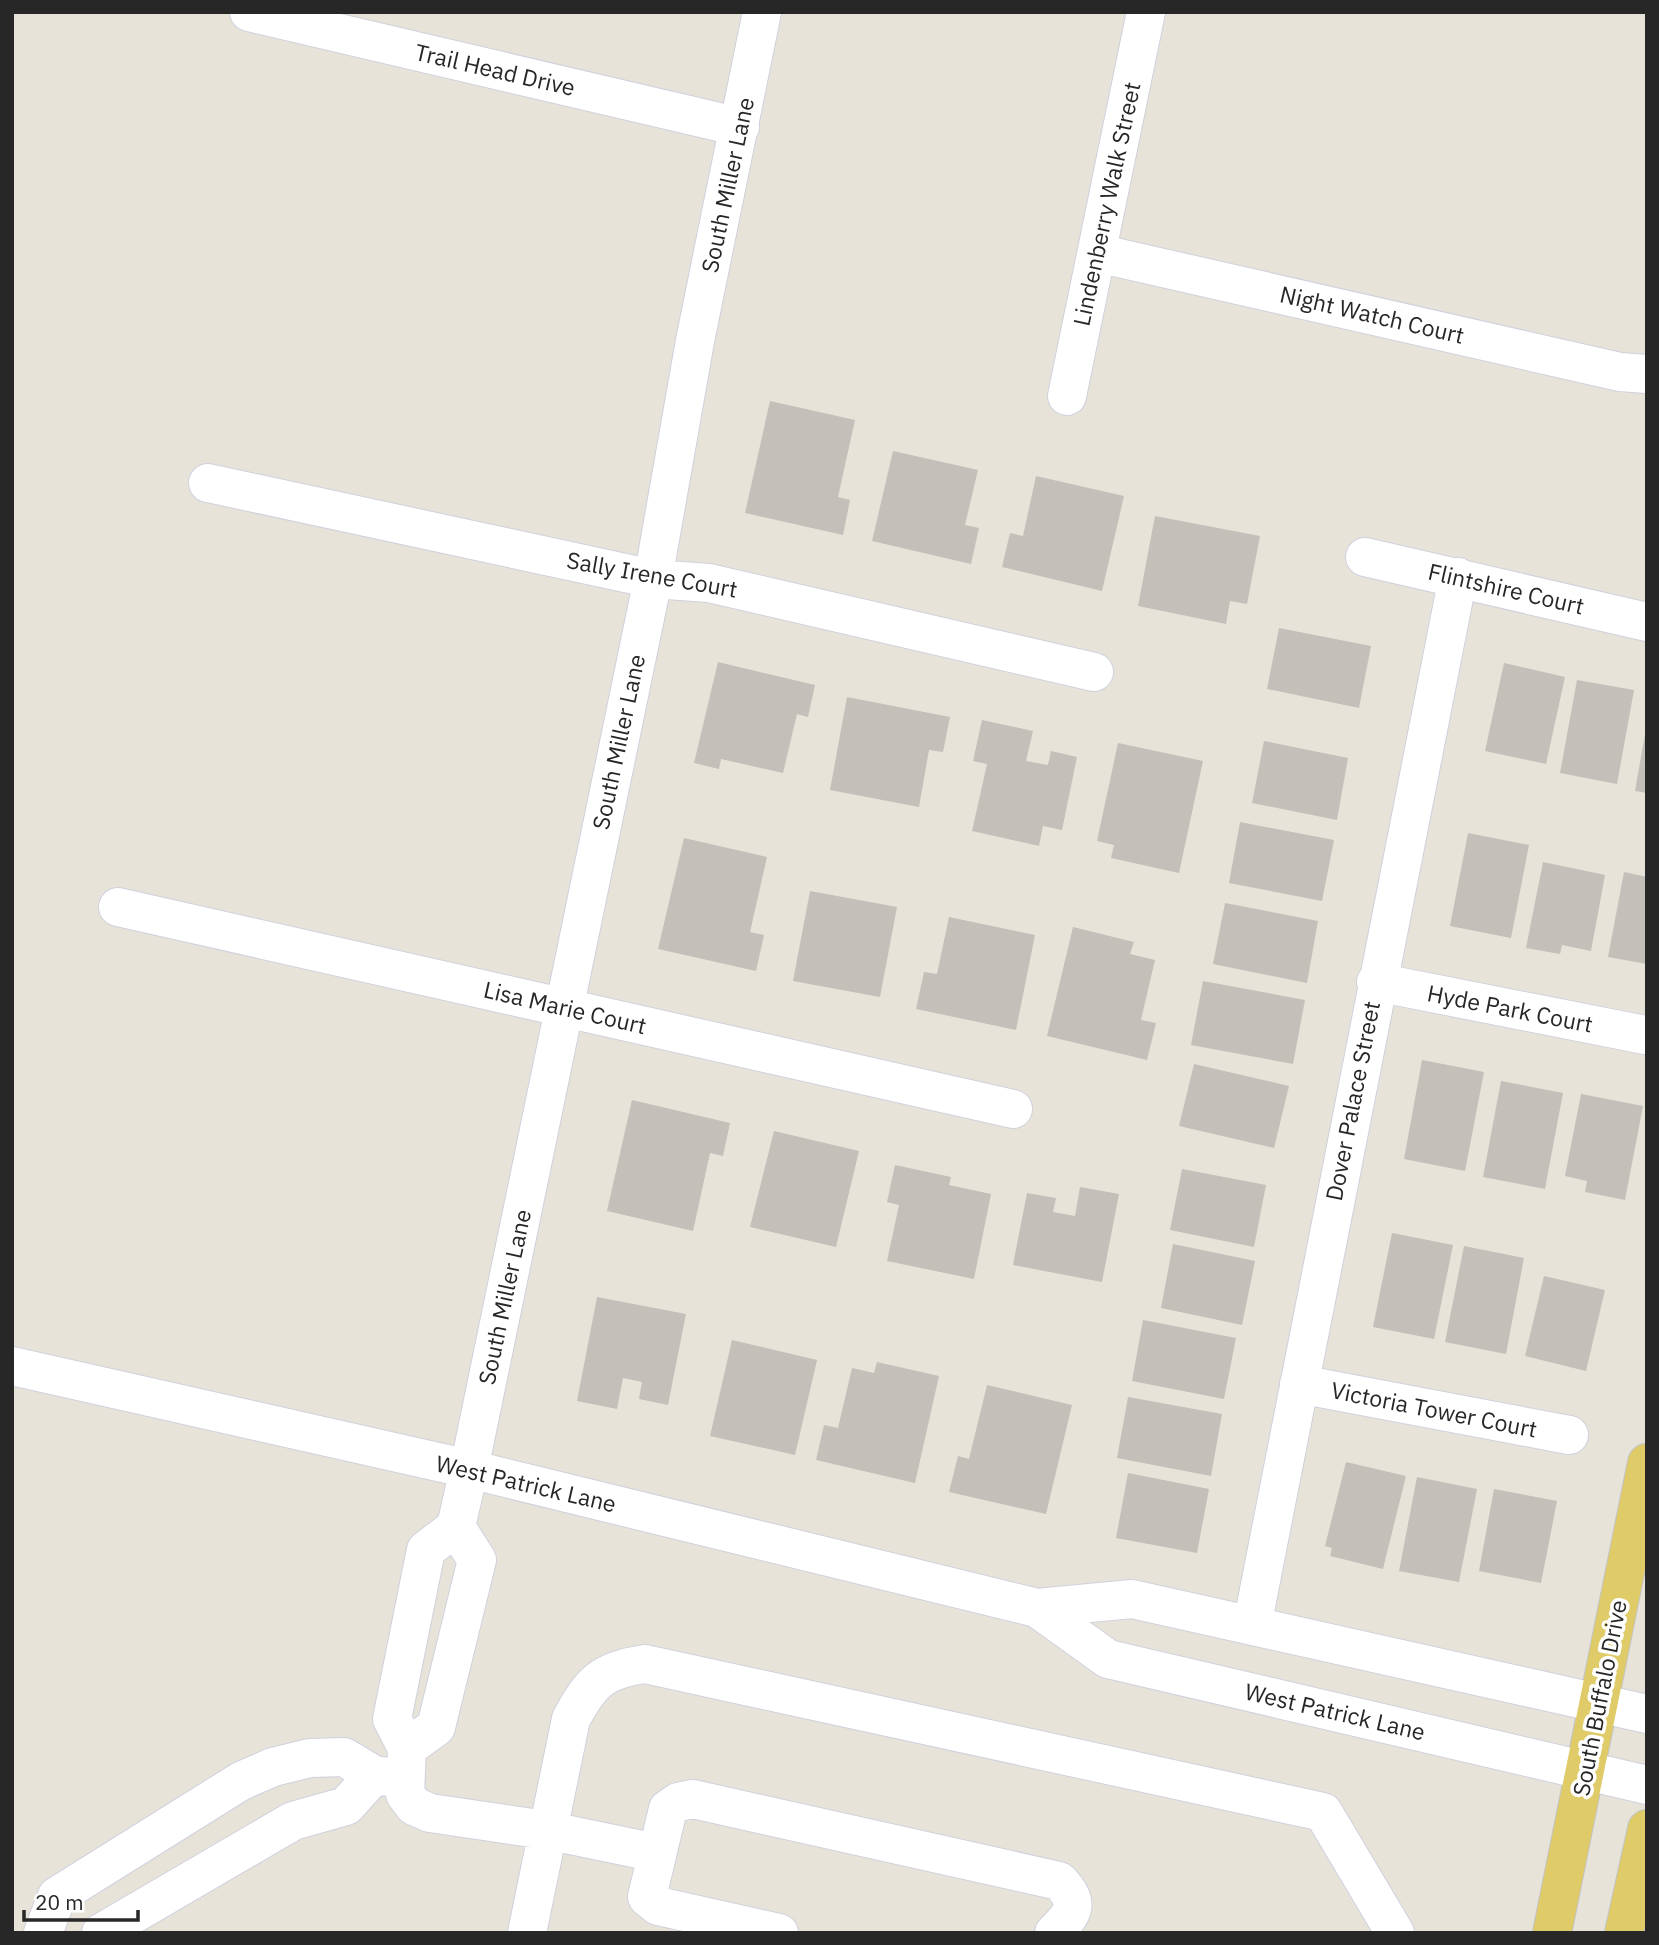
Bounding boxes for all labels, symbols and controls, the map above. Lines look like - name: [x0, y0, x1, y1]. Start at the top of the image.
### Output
- street label: Trail Head Drive: [412, 36, 578, 102]
- street label: Lindenberry Walk Street: [1065, 79, 1147, 329]
- street label: South Miller Lane: [694, 94, 760, 275]
- street label: Night Watch Court: [1277, 278, 1467, 350]
- street label: Sally Irene Court: [564, 544, 740, 604]
- street label: Flintshire Court: [1425, 556, 1587, 621]
- street label: South Miller Lane: [585, 651, 651, 832]
- street label: Lisa Marie Court: [481, 974, 650, 1040]
- street label: Hyde Park Court: [1425, 977, 1595, 1039]
- street label: Dover Palace Street: [1318, 998, 1386, 1203]
- street label: South Miller Lane: [471, 1206, 537, 1387]
- street label: Victoria Tower Court: [1329, 1374, 1540, 1444]
- street label: West Patrick Lane: [433, 1448, 619, 1518]
- street label: South Buffalo Drive: [1565, 1597, 1633, 1798]
- street label: West Patrick Lane: [1242, 1676, 1428, 1746]
- scale bar: [24, 1878, 138, 1922]
- text: 20 m: [35, 1888, 84, 1916]

